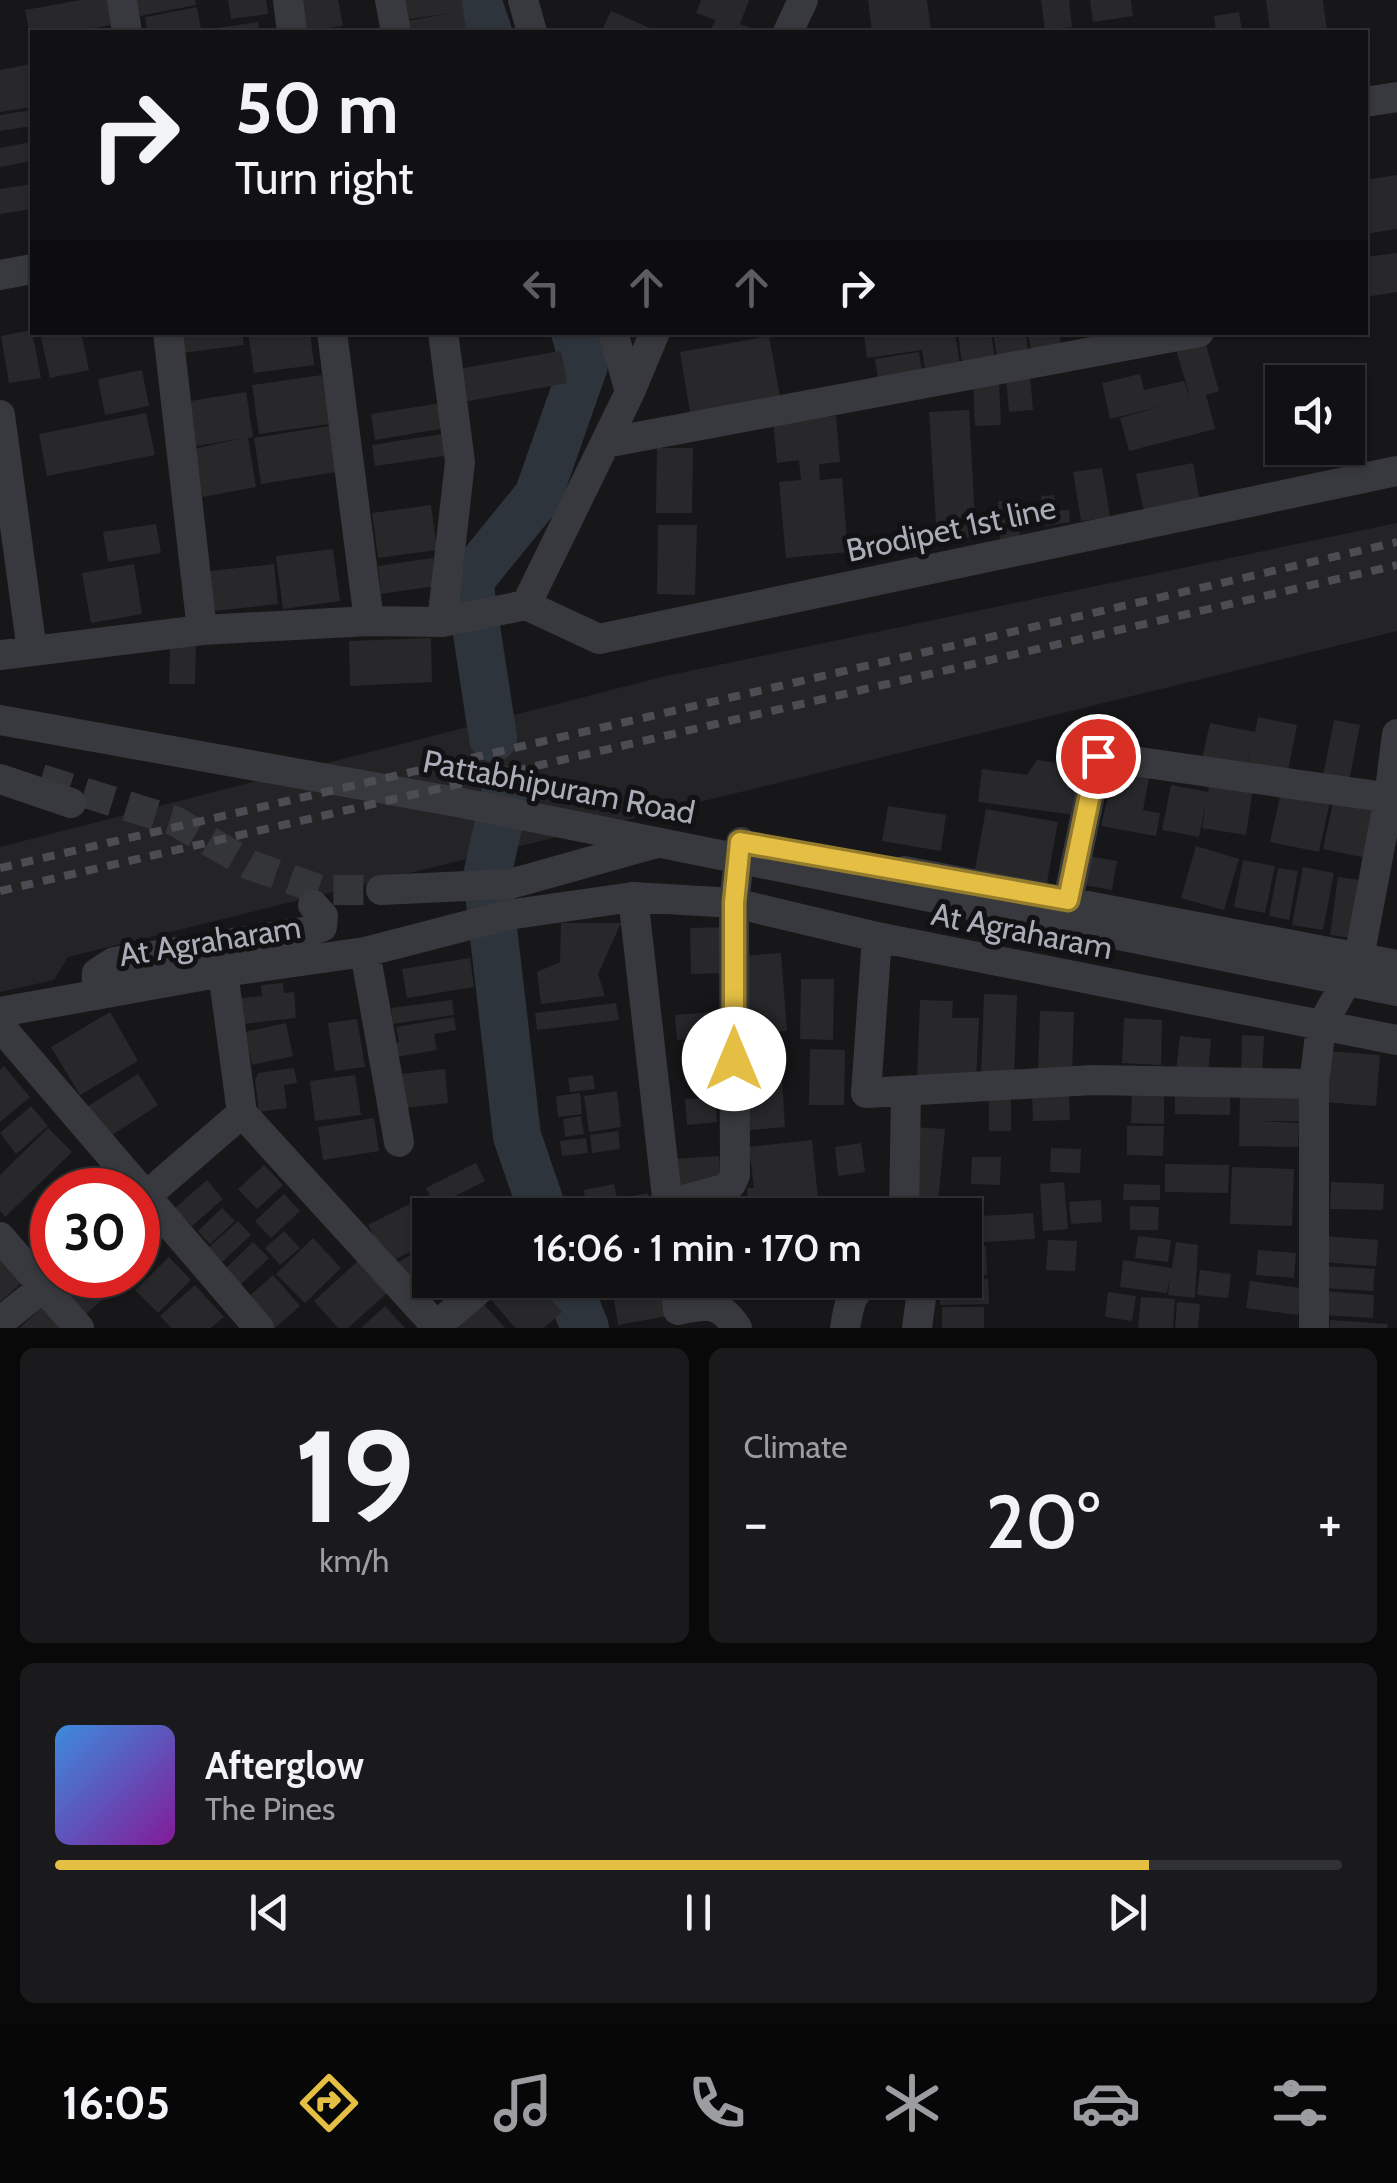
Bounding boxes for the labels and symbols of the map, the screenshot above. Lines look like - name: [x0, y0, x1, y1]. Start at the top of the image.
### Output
- street label: Brodipet 1st line: [843, 487, 1059, 570]
- pin: [1056, 714, 1141, 799]
- street label: Pattabhipuram Road: [420, 741, 698, 832]
- street label: At Agraharam: [928, 894, 1116, 967]
- street label: At Agraharam: [116, 907, 304, 974]
- position arrow: [682, 1007, 786, 1111]
- speed limit sign: 30: [30, 1168, 160, 1298]

